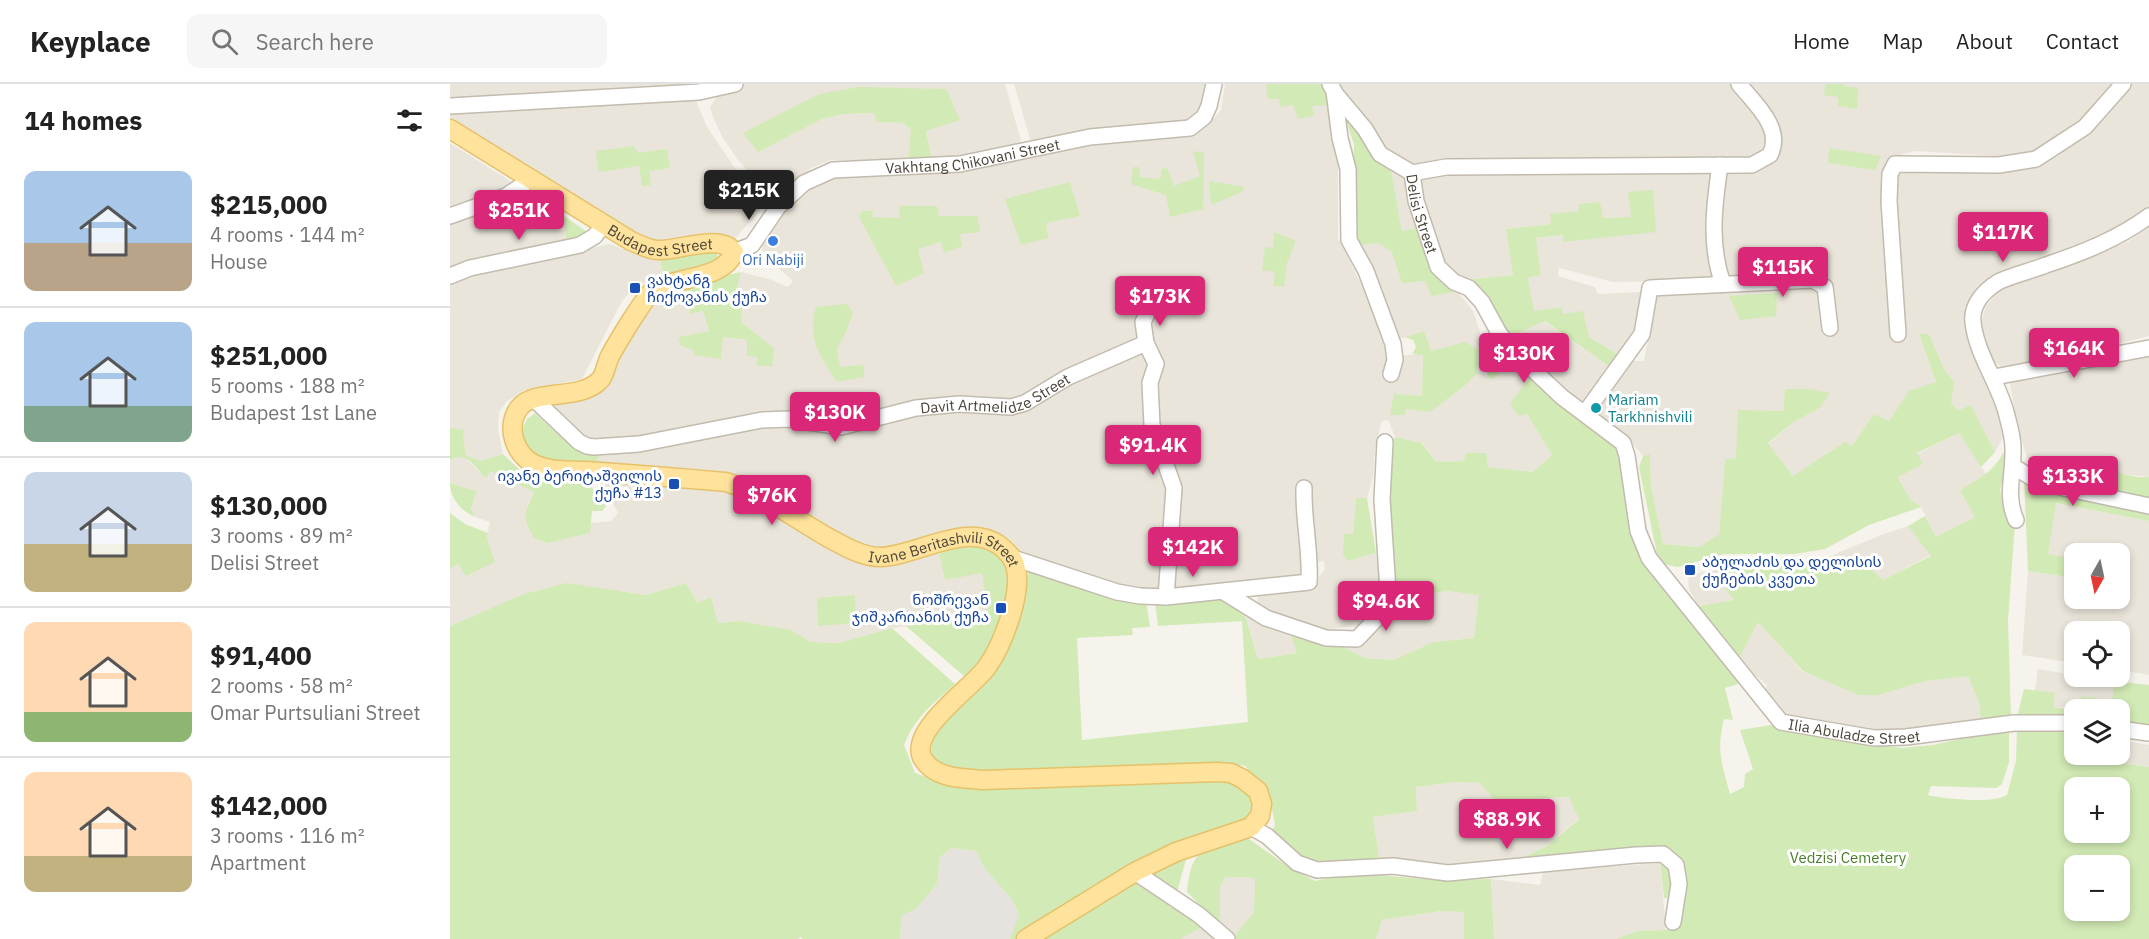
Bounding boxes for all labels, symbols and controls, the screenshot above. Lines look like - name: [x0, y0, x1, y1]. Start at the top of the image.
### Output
- search box: [187, 14, 607, 68]
- text: Keyplace: [30, 23, 151, 60]
- icon: search: [208, 25, 241, 58]
- text: Search here: [256, 27, 374, 56]
- text: Home: [1793, 27, 1850, 55]
- text: Map: [1883, 27, 1923, 55]
- text: About: [1956, 27, 2013, 55]
- text: Contact: [2046, 27, 2119, 55]
- text: 14 homes: [24, 103, 142, 137]
- icon: filters: [393, 104, 426, 137]
- street label: Vakhtang Chikovani Street: [885, 134, 1061, 177]
- pin: $215K: [707, 170, 791, 221]
- street label: Delisi Street: [1403, 173, 1442, 256]
- text: $215K: [718, 176, 780, 203]
- text: $215,000: [210, 187, 327, 221]
- pin: $251K: [477, 190, 561, 241]
- icon: home: [72, 195, 144, 267]
- text: $251K: [488, 196, 550, 223]
- pin: $117K: [1961, 212, 2045, 263]
- text: $117K: [1972, 218, 2034, 245]
- street label: Budapest Street: [604, 220, 713, 260]
- text: 4 rooms · 144 m²: [210, 221, 365, 248]
- marker: Ori Nabiji: [766, 234, 780, 248]
- pin: $115K: [1741, 247, 1825, 298]
- text: House: [210, 248, 267, 275]
- place label: Ori Nabiji: [742, 250, 804, 269]
- text: $115K: [1752, 253, 1814, 280]
- place label: ვახტანგ ჩიქოვანის ქუჩა: [647, 270, 767, 306]
- pin: $173K: [1118, 276, 1202, 327]
- marker: ვახტანგ ჩიქოვანის ქუჩა: [628, 281, 642, 295]
- text: $173K: [1129, 282, 1191, 309]
- pin: $164K: [2032, 328, 2116, 379]
- pin: $130K: [1482, 333, 1566, 384]
- text: $164K: [2043, 334, 2105, 361]
- text: $251,000: [210, 338, 327, 372]
- text: $130K: [1493, 339, 1555, 366]
- icon: home: [72, 346, 144, 418]
- street label: Davit Artmelidze Street: [919, 369, 1073, 417]
- text: 5 rooms · 188 m²: [210, 372, 365, 399]
- place label: Mariam Tarkhnishvili: [1608, 390, 1692, 426]
- pin: $130K: [793, 392, 877, 443]
- text: $130K: [804, 398, 866, 425]
- text: Budapest 1st Lane: [210, 399, 377, 426]
- marker: Mariam Tarkhnishvili: [1589, 401, 1603, 415]
- pin: $91.4K: [1104, 425, 1202, 476]
- text: $91.4K: [1119, 431, 1187, 458]
- pin: $133K: [2031, 456, 2115, 507]
- text: $133K: [2042, 462, 2104, 489]
- place label: ივანე ბერიტაშვილის ქუჩა #13: [497, 466, 662, 502]
- pin: $76K: [736, 475, 808, 526]
- marker: ივანე ბერიტაშვილის ქუჩა #13: [667, 477, 681, 491]
- text: $76K: [747, 481, 797, 508]
- text: $130,000: [210, 488, 327, 522]
- icon: home: [72, 496, 144, 568]
- text: 3 rooms · 89 m²: [210, 522, 353, 549]
- street label: Ivane Beritashvili Street: [867, 527, 1024, 569]
- pin: $142K: [1151, 527, 1235, 578]
- text: $142K: [1162, 533, 1224, 560]
- north arrow: [2064, 543, 2130, 609]
- map controls: [2064, 543, 2130, 921]
- text: Delisi Street: [210, 549, 319, 576]
- place label: აბულაძის და დელისის ქუჩების კვეთა: [1702, 552, 1882, 588]
- marker: აბულაძის და დელისის ქუჩების კვეთა: [1683, 563, 1697, 577]
- pin: $94.6K: [1337, 581, 1435, 632]
- text: $94.6K: [1352, 587, 1420, 614]
- place label: ნოშრევან ჯიშკარიანის ქუჩა: [852, 590, 989, 626]
- marker: ნოშრევან ჯიშკარიანის ქუჩა: [994, 601, 1008, 615]
- button: locate: [2064, 621, 2130, 687]
- text: $91,400: [210, 638, 312, 672]
- icon: home: [72, 646, 144, 718]
- text: 2 rooms · 58 m²: [210, 672, 353, 699]
- text: Omar Purtsuliani Street: [210, 699, 420, 726]
- button: layers: [2064, 699, 2130, 765]
- street label: Ilia Abuladze Street: [1787, 714, 1921, 748]
- button: +: [2064, 777, 2130, 843]
- text: $142,000: [210, 788, 327, 822]
- icon: home: [72, 796, 144, 868]
- pin: $88.9K: [1458, 799, 1556, 850]
- text: $88.9K: [1473, 805, 1541, 832]
- text: 3 rooms · 116 m²: [210, 822, 365, 849]
- park label: Vedzisi Cemetery: [1790, 848, 1907, 867]
- text: Apartment: [210, 849, 306, 876]
- button: −: [2064, 855, 2130, 921]

